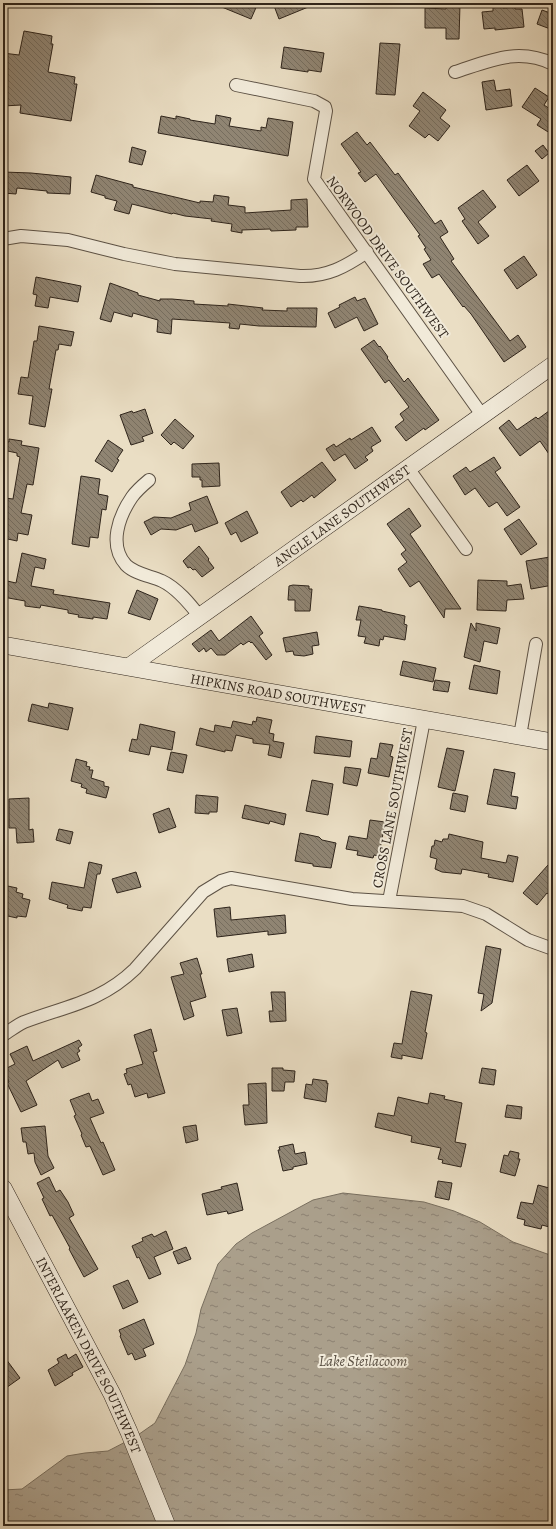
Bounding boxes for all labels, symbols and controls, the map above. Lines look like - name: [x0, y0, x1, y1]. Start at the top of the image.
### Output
- street label: NORWOOD DRIVE SOUTHWEST: [322, 172, 453, 343]
- street label: ANGLE LANE SOUTHWEST: [269, 460, 415, 571]
- street label: HIPKINS ROAD SOUTHWEST: [189, 669, 367, 719]
- street label: CROSS LANE SOUTHWEST: [368, 726, 417, 890]
- street label: INTERLAAKEN DRIVE SOUTHWEST: [31, 1254, 146, 1457]
- water label: Lake Steilacoom: [319, 1351, 407, 1371]

